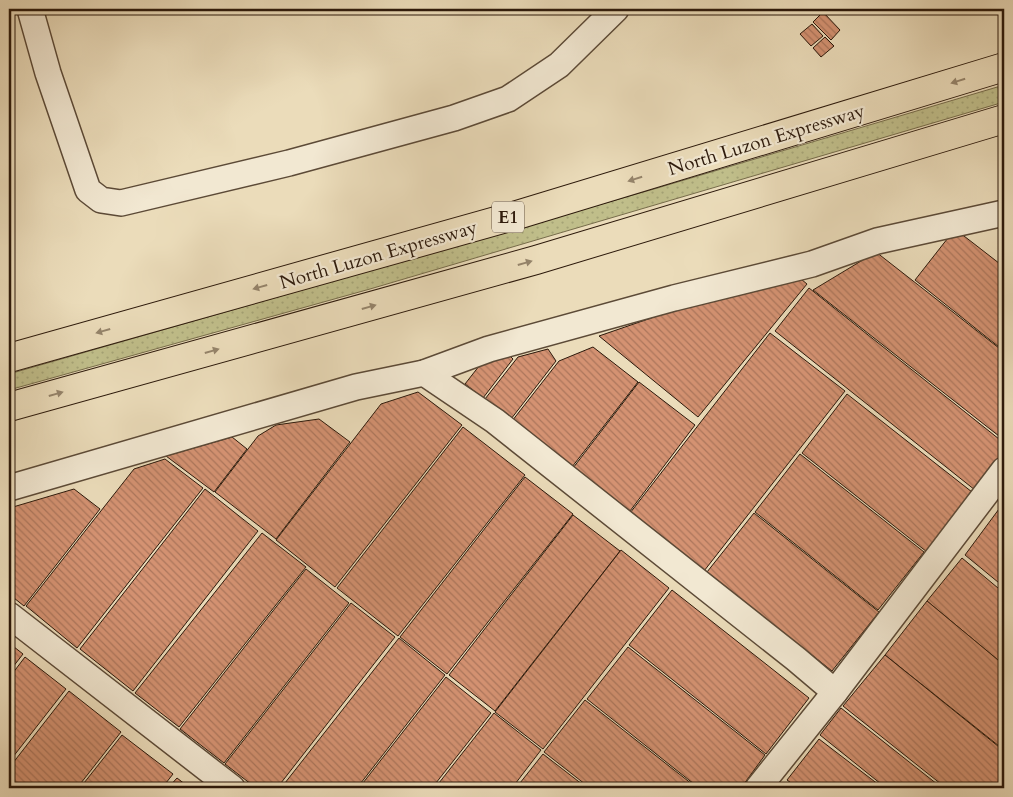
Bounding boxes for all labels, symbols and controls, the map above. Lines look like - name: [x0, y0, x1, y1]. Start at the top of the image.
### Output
- one-way arrow: [950, 78, 965, 86]
- street label: North Luzon Expressway: [665, 98, 868, 182]
- one-way arrow: [627, 176, 642, 183]
- road number: E1: [492, 202, 524, 232]
- street label: North Luzon Expressway: [276, 214, 480, 296]
- one-way arrow: [518, 259, 533, 267]
- one-way arrow: [252, 283, 267, 291]
- one-way arrow: [361, 303, 376, 311]
- one-way arrow: [96, 327, 111, 335]
- one-way arrow: [205, 346, 220, 354]
- one-way arrow: [48, 390, 63, 398]

